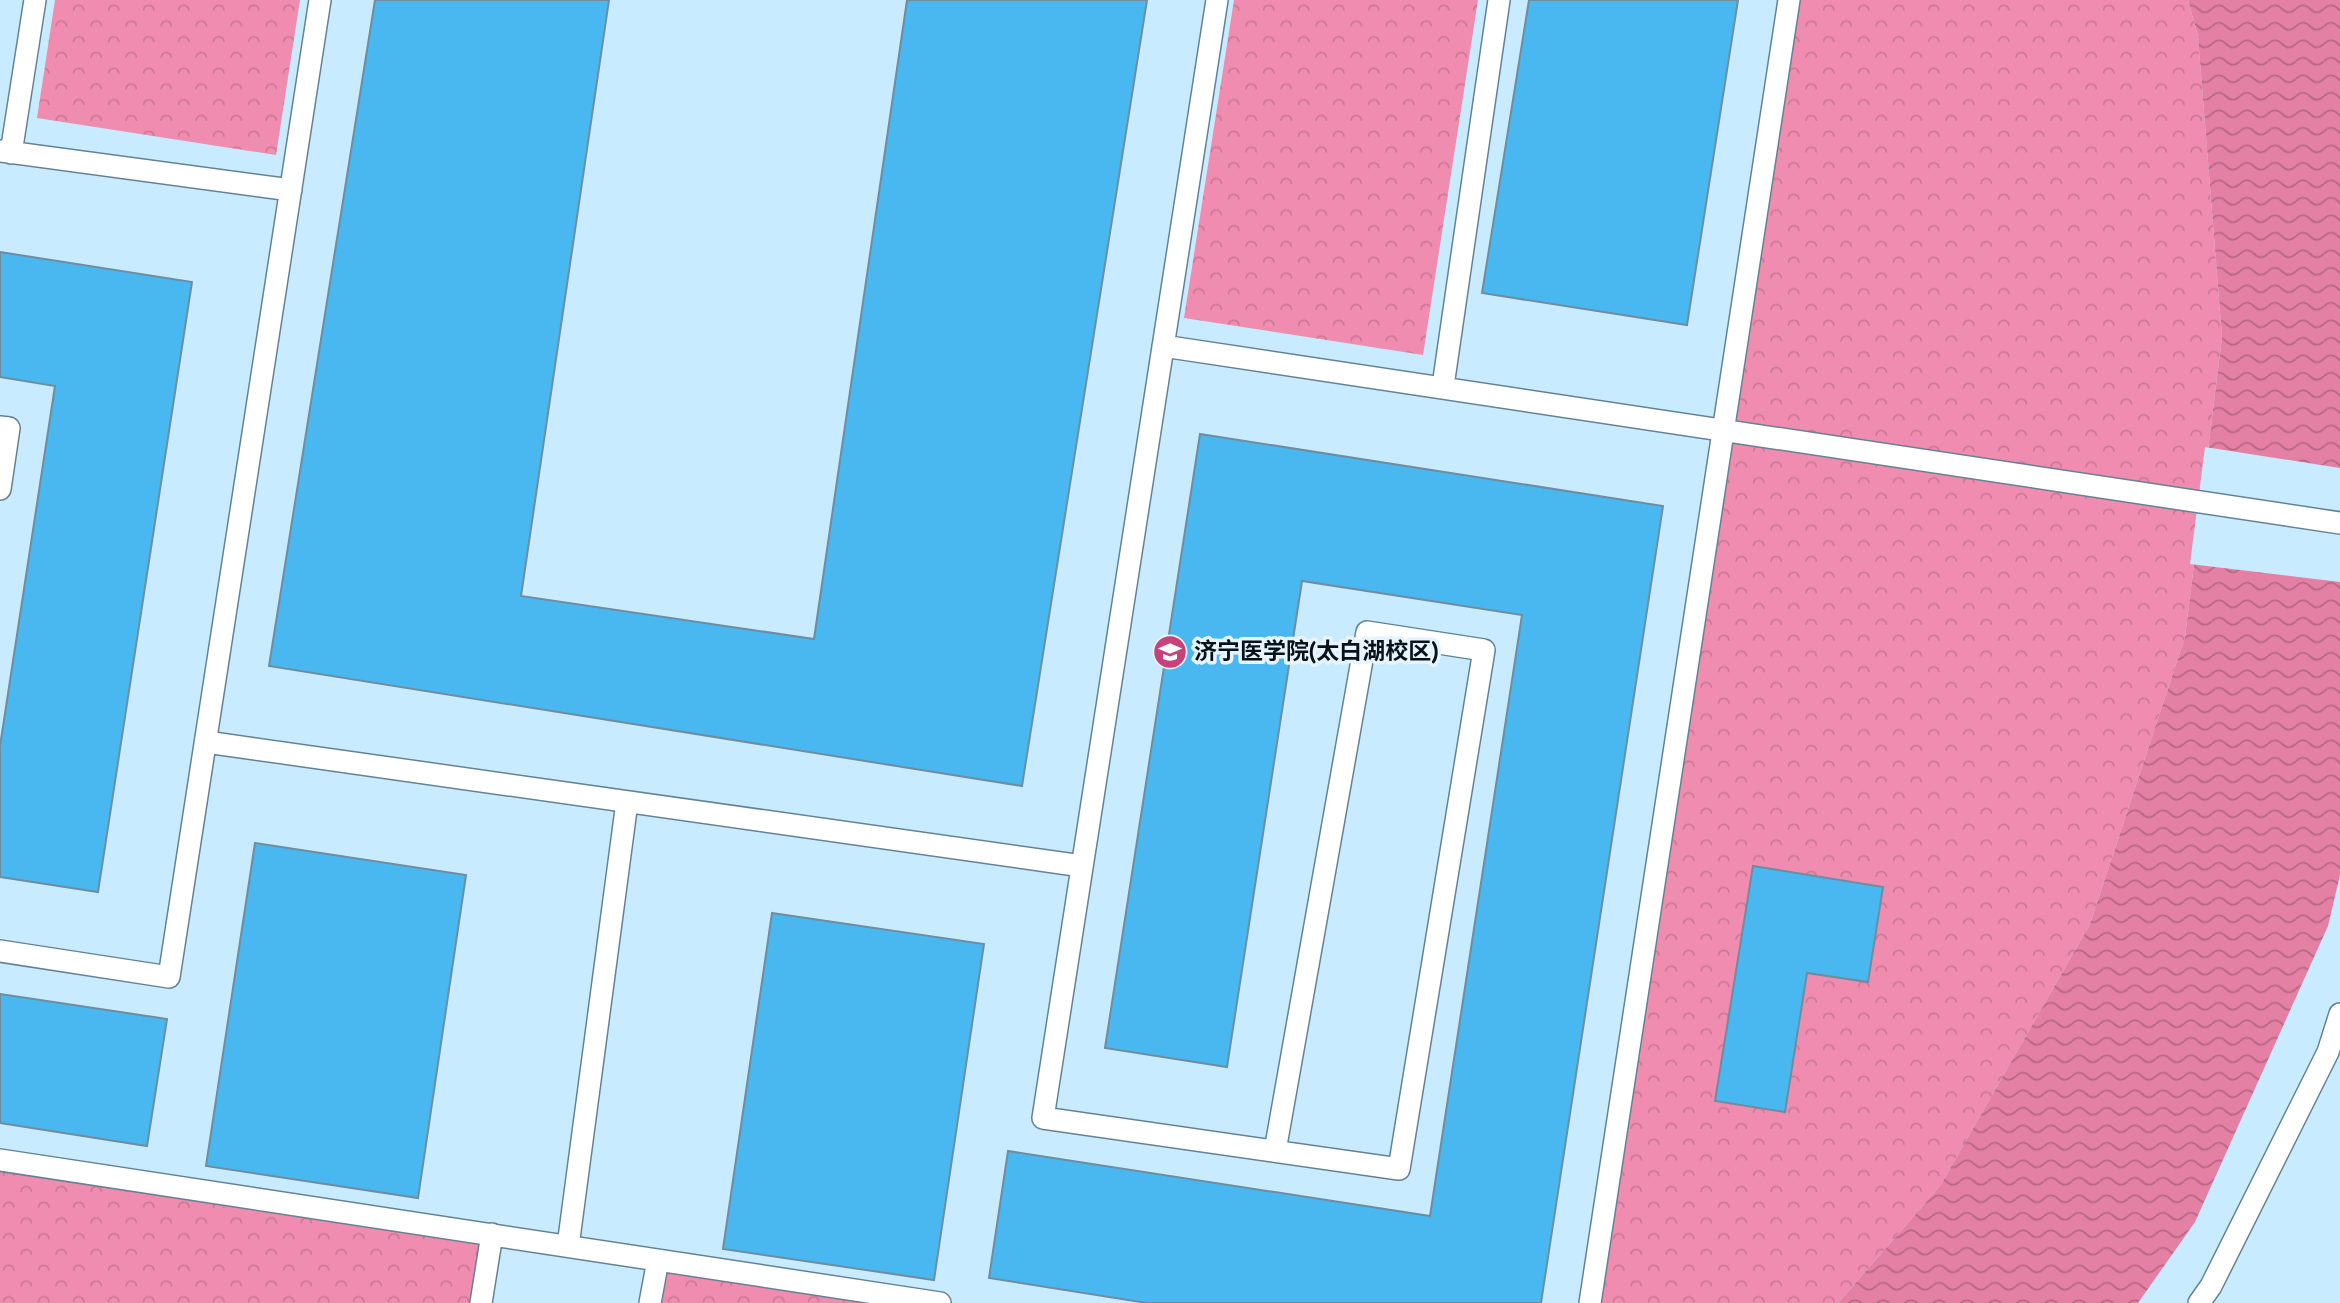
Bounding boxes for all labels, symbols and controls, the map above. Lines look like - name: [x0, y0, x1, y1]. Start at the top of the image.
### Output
- school or university icon: 济宁医学院(太白湖校区): [1151, 633, 1189, 671]
- place label: 济宁医学院(太白湖校区): [1194, 638, 1438, 666]

